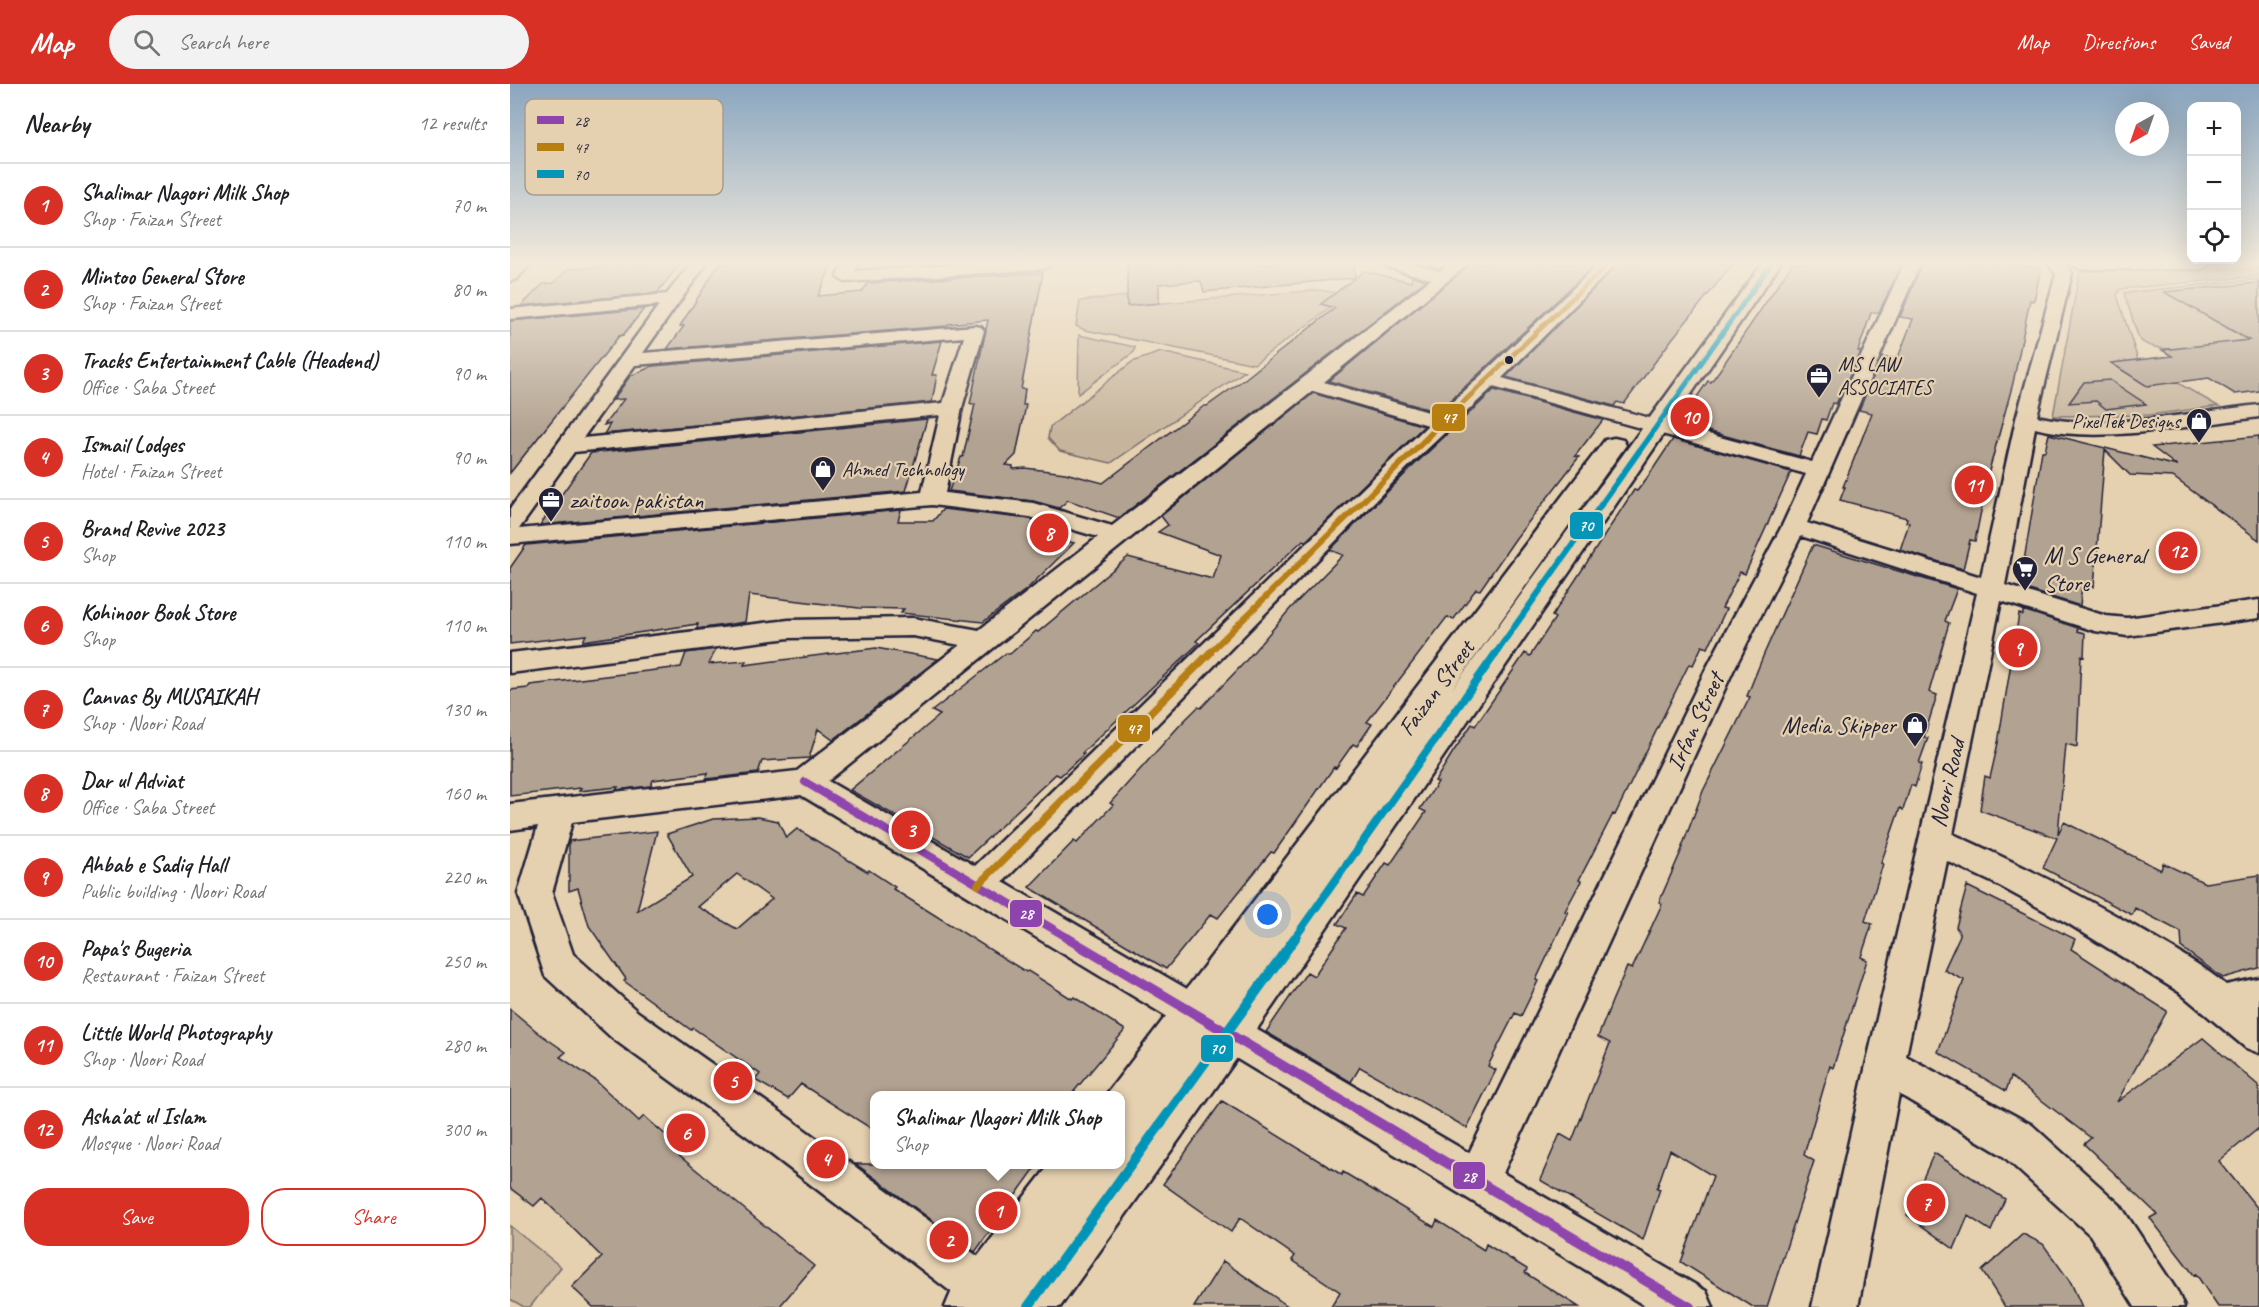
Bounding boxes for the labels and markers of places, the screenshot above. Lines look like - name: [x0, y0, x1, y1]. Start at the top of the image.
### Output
- place label: MS LAW ASSOCIATES: [1838, 352, 1934, 400]
- unlabelled marker: [1503, 354, 1515, 366]
- office icon: MS LAW ASSOCIATES: [1804, 361, 1834, 399]
- pin: 10: [1670, 394, 1710, 440]
- shop icon: PixelTek Designs: [2184, 406, 2214, 444]
- place label: PixelTek Designs: [2072, 409, 2182, 434]
- shop icon: Ahmed Technology: [808, 454, 838, 492]
- place label: Ahmed Technology: [842, 457, 966, 482]
- pin: 11: [1954, 462, 1994, 508]
- office icon: zaitoon pakistan: [536, 485, 566, 523]
- place label: zaitoon pakistan: [570, 485, 704, 515]
- pin: 8: [1030, 510, 1068, 556]
- pin: 12: [2158, 528, 2198, 574]
- place label: M S General Store: [2044, 540, 2149, 598]
- supermarket icon: M S General Store: [2010, 554, 2040, 592]
- pin: 9: [1998, 626, 2038, 670]
- place label: Media Skipper: [1782, 710, 1898, 740]
- shop icon: Media Skipper: [1900, 710, 1930, 748]
- pin: 3: [892, 808, 930, 852]
- pin: 5: [714, 1058, 752, 1104]
- pin: 6: [666, 1110, 705, 1156]
- pin: 4: [806, 1136, 846, 1182]
- pin: 7: [1906, 1180, 1946, 1226]
- pin: 1: [978, 1188, 1018, 1234]
- pin: 2: [930, 1218, 968, 1262]

